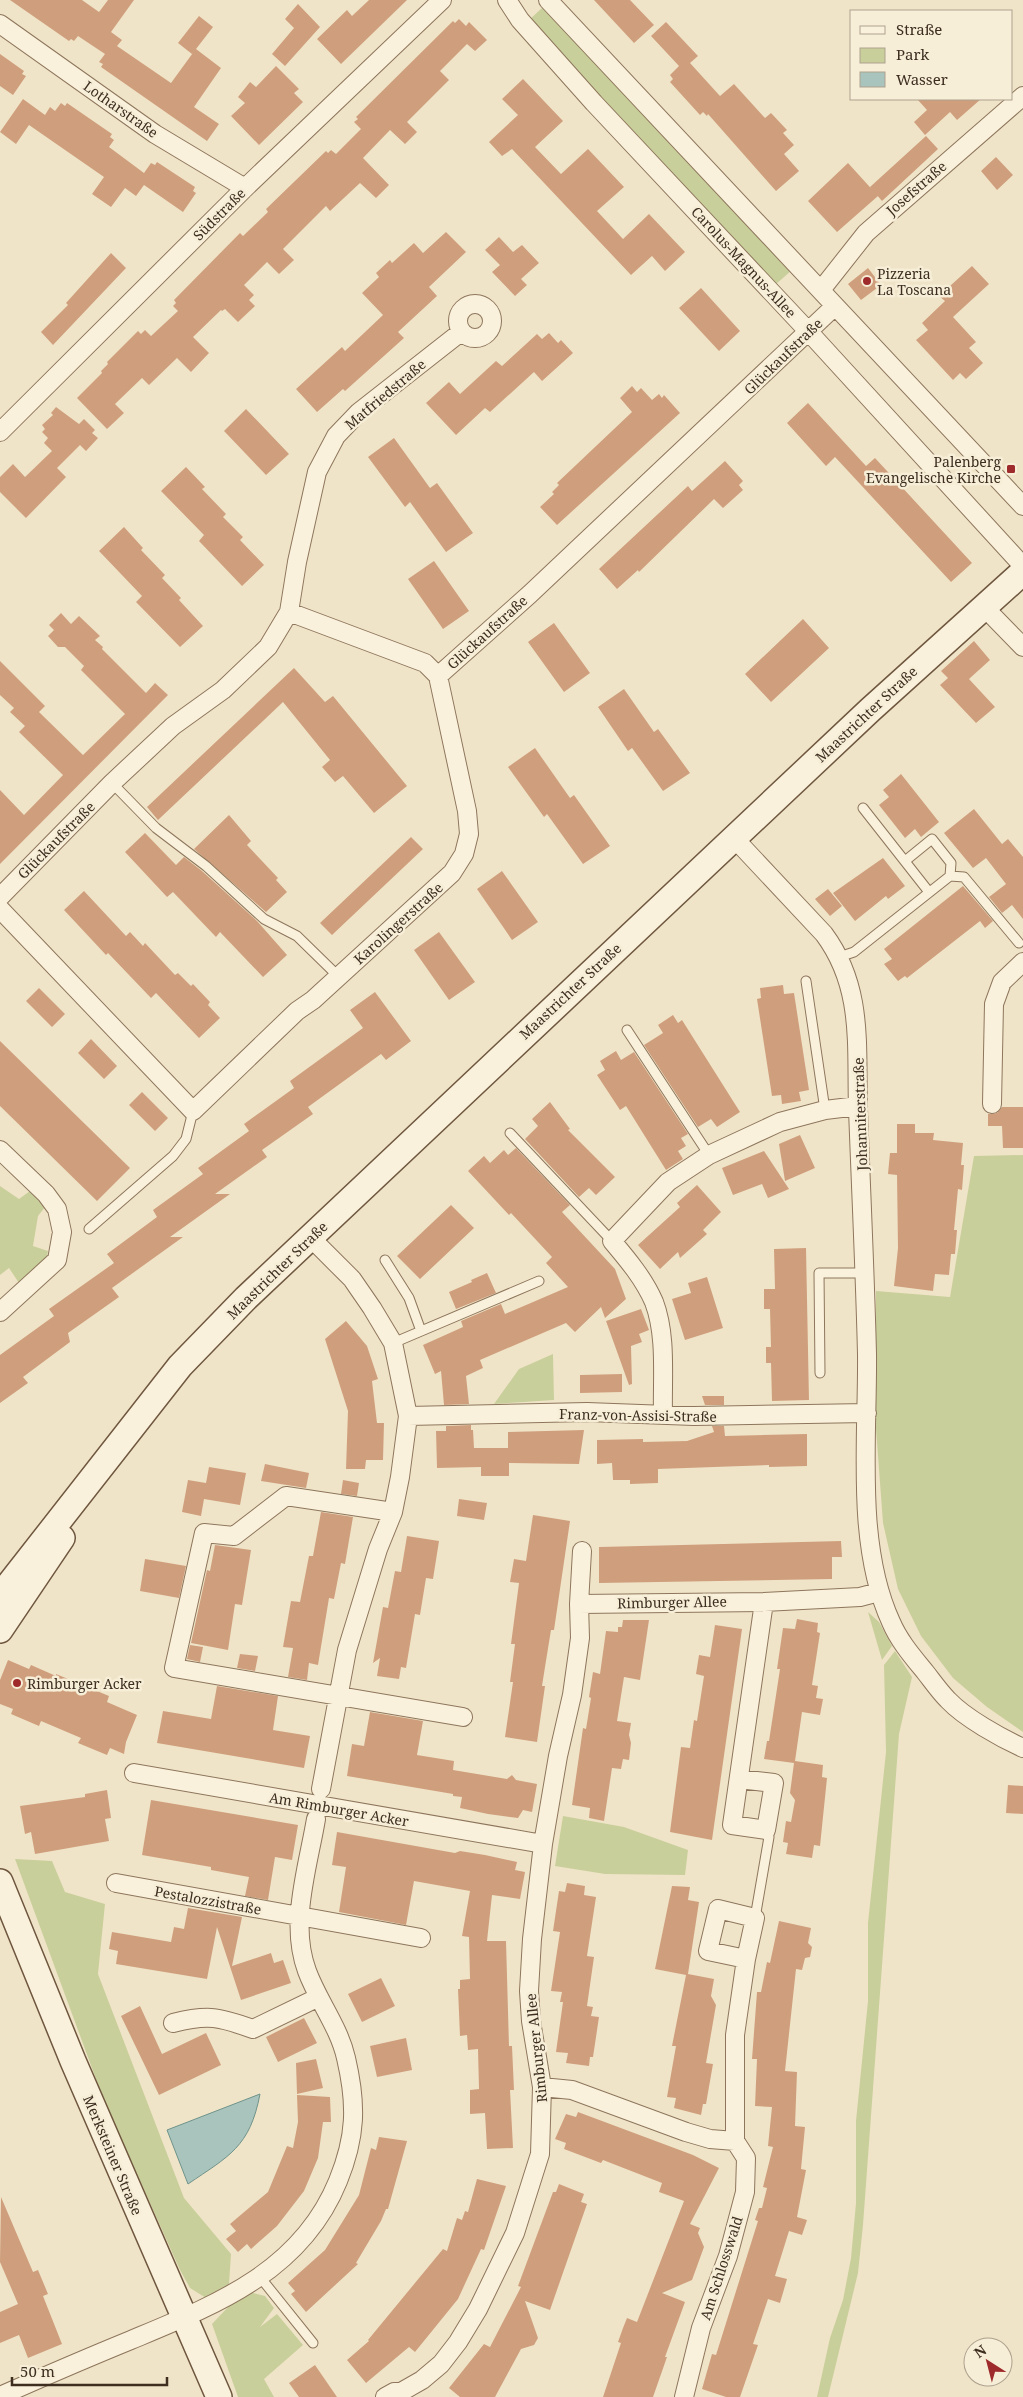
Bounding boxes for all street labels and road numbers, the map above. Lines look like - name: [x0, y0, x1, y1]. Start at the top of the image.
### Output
- street label: Lotharstraße: [80, 76, 162, 142]
- street label: Josefstraße: [881, 157, 950, 220]
- street label: Südstraße: [189, 184, 249, 244]
- street label: Carolus-Magnus-Allee: [687, 202, 801, 322]
- street label: Glückaufstraße: [740, 314, 826, 398]
- street label: Matfriedstraße: [340, 354, 430, 434]
- street label: Glückaufstraße: [443, 591, 531, 673]
- street label: Maastrichter Straße: [811, 662, 921, 766]
- street label: Glückaufstraße: [13, 797, 99, 883]
- street label: Karolingerstraße: [349, 878, 447, 968]
- street label: Maastrichter Straße: [515, 939, 625, 1043]
- street label: Johanniterstraße: [849, 1057, 872, 1172]
- street label: Maastrichter Straße: [223, 1217, 331, 1323]
- street label: Franz-von-Assisi-Straße: [559, 1404, 717, 1426]
- street label: Rimburger Allee: [617, 1592, 727, 1612]
- street label: Am Rimburger Acker: [268, 1787, 411, 1831]
- street label: Pestalozzistraße: [153, 1881, 263, 1919]
- street label: Rimburger Allee: [521, 1992, 551, 2104]
- street label: Merksteiner Straße: [79, 2092, 147, 2218]
- street label: Am Schlosswald: [695, 2213, 747, 2322]

